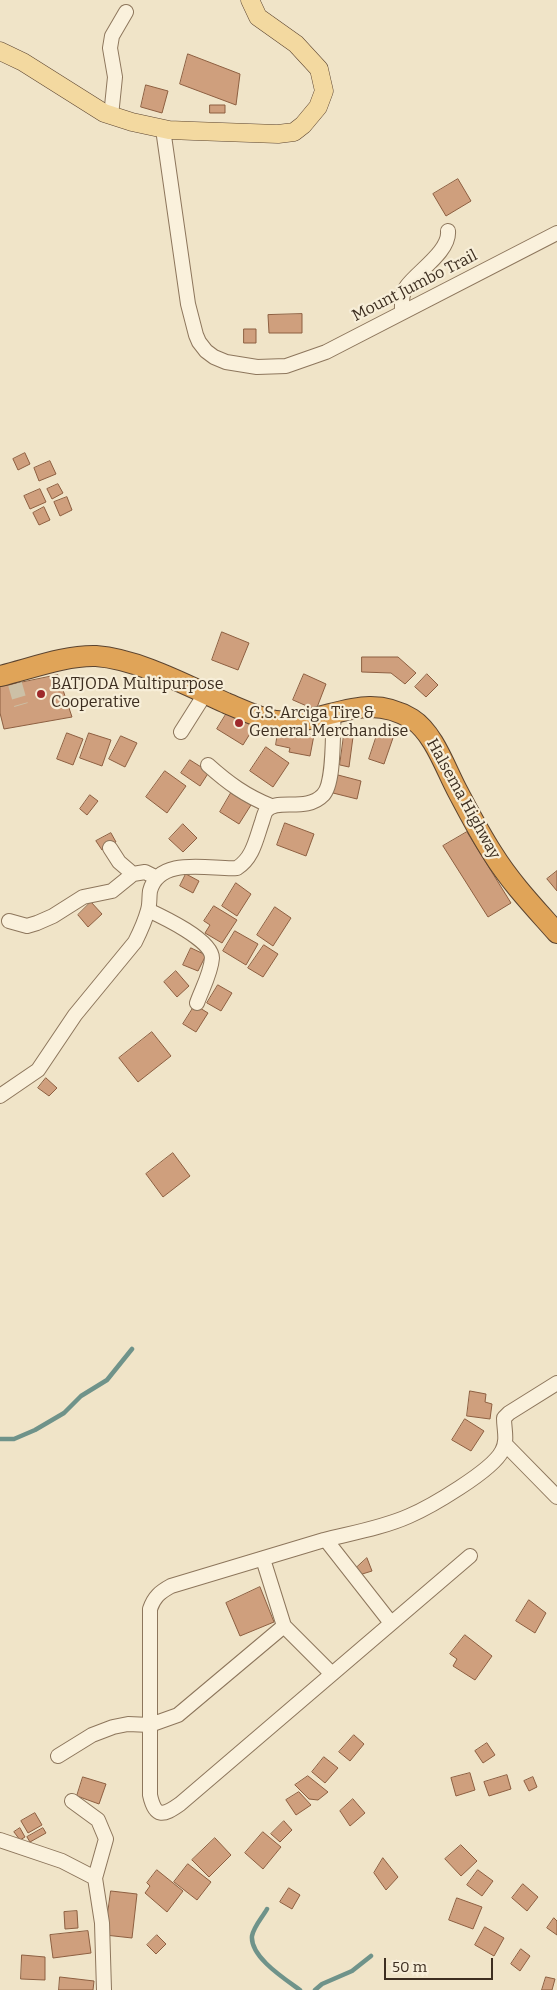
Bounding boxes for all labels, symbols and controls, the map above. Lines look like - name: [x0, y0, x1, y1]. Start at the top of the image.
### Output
- street label: Mount Jumbo Trail: [349, 246, 481, 326]
- place label: BATJODA Multipurpose Cooperative: [51, 675, 223, 713]
- marker: BATJODA Multipurpose Cooperative: [35, 688, 47, 700]
- place label: G.S. Arciga Tire & General Merchandise: [249, 704, 408, 742]
- marker: G.S. Arciga Tire & General Merchandise: [233, 717, 245, 729]
- street label: Halsema Highway: [422, 736, 504, 862]
- scale bar: [387, 1948, 496, 1980]
- text: 50 m: [392, 1958, 427, 1976]

